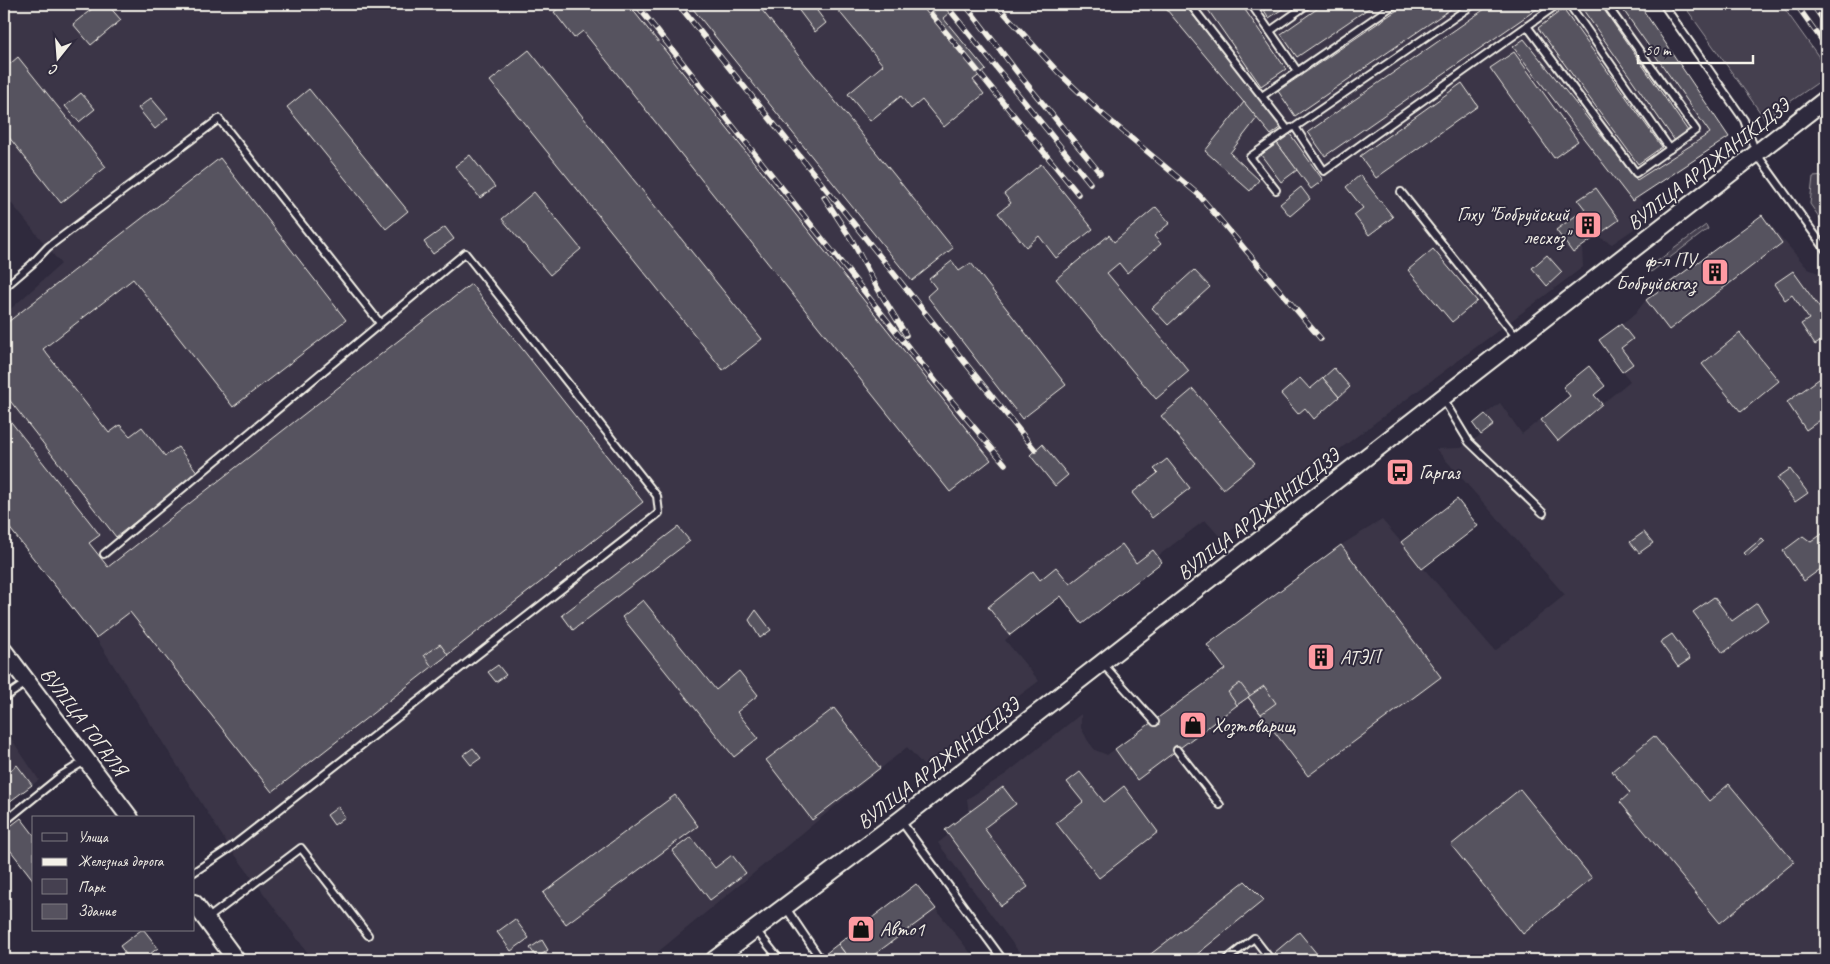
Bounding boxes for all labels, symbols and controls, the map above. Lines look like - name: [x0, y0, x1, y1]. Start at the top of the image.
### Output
- north arrow: [32, 32, 82, 82]
- scale bar: [1638, 32, 1752, 64]
- text: 50 m: [1645, 41, 1672, 60]
- text: С: [47, 60, 60, 79]
- street label: ВУЛІЦА АРДЖАНІКІДЗЭ: [1622, 92, 1796, 236]
- place label: Глху "Бобруйский лесхоз": [1457, 202, 1573, 251]
- building icon: Глху "Бобруйский лесхоз": [1573, 210, 1603, 240]
- place label: ф-л ПУ Бобруйскгаз: [1616, 248, 1699, 297]
- building icon: ф-л ПУ Бобруйскгаз: [1700, 257, 1730, 287]
- street label: ВУЛІЦА АРДЖАНІКІДЗЭ: [1172, 442, 1346, 586]
- bus stop icon: Гаргаз: [1385, 457, 1415, 487]
- place label: Гаргаз: [1419, 460, 1461, 485]
- building icon: АТЭП: [1306, 642, 1336, 672]
- place label: АТЭП: [1340, 645, 1384, 670]
- street label: ВУЛІЦА ГОГАЛЯ: [35, 662, 134, 783]
- street label: ВУЛІЦА АРДЖАНІКІДЗЭ: [852, 691, 1026, 835]
- shop icon: Хозтоварищ: [1178, 710, 1208, 740]
- place label: Хозтоварищ: [1212, 713, 1296, 739]
- legend: [32, 816, 195, 932]
- text: Улица: [78, 828, 109, 847]
- text: Железная дорога: [78, 852, 165, 871]
- text: Парк: [78, 878, 106, 897]
- text: Здание: [78, 902, 117, 921]
- shop icon: Авто1: [846, 914, 876, 944]
- place label: Авто1: [880, 917, 925, 942]

